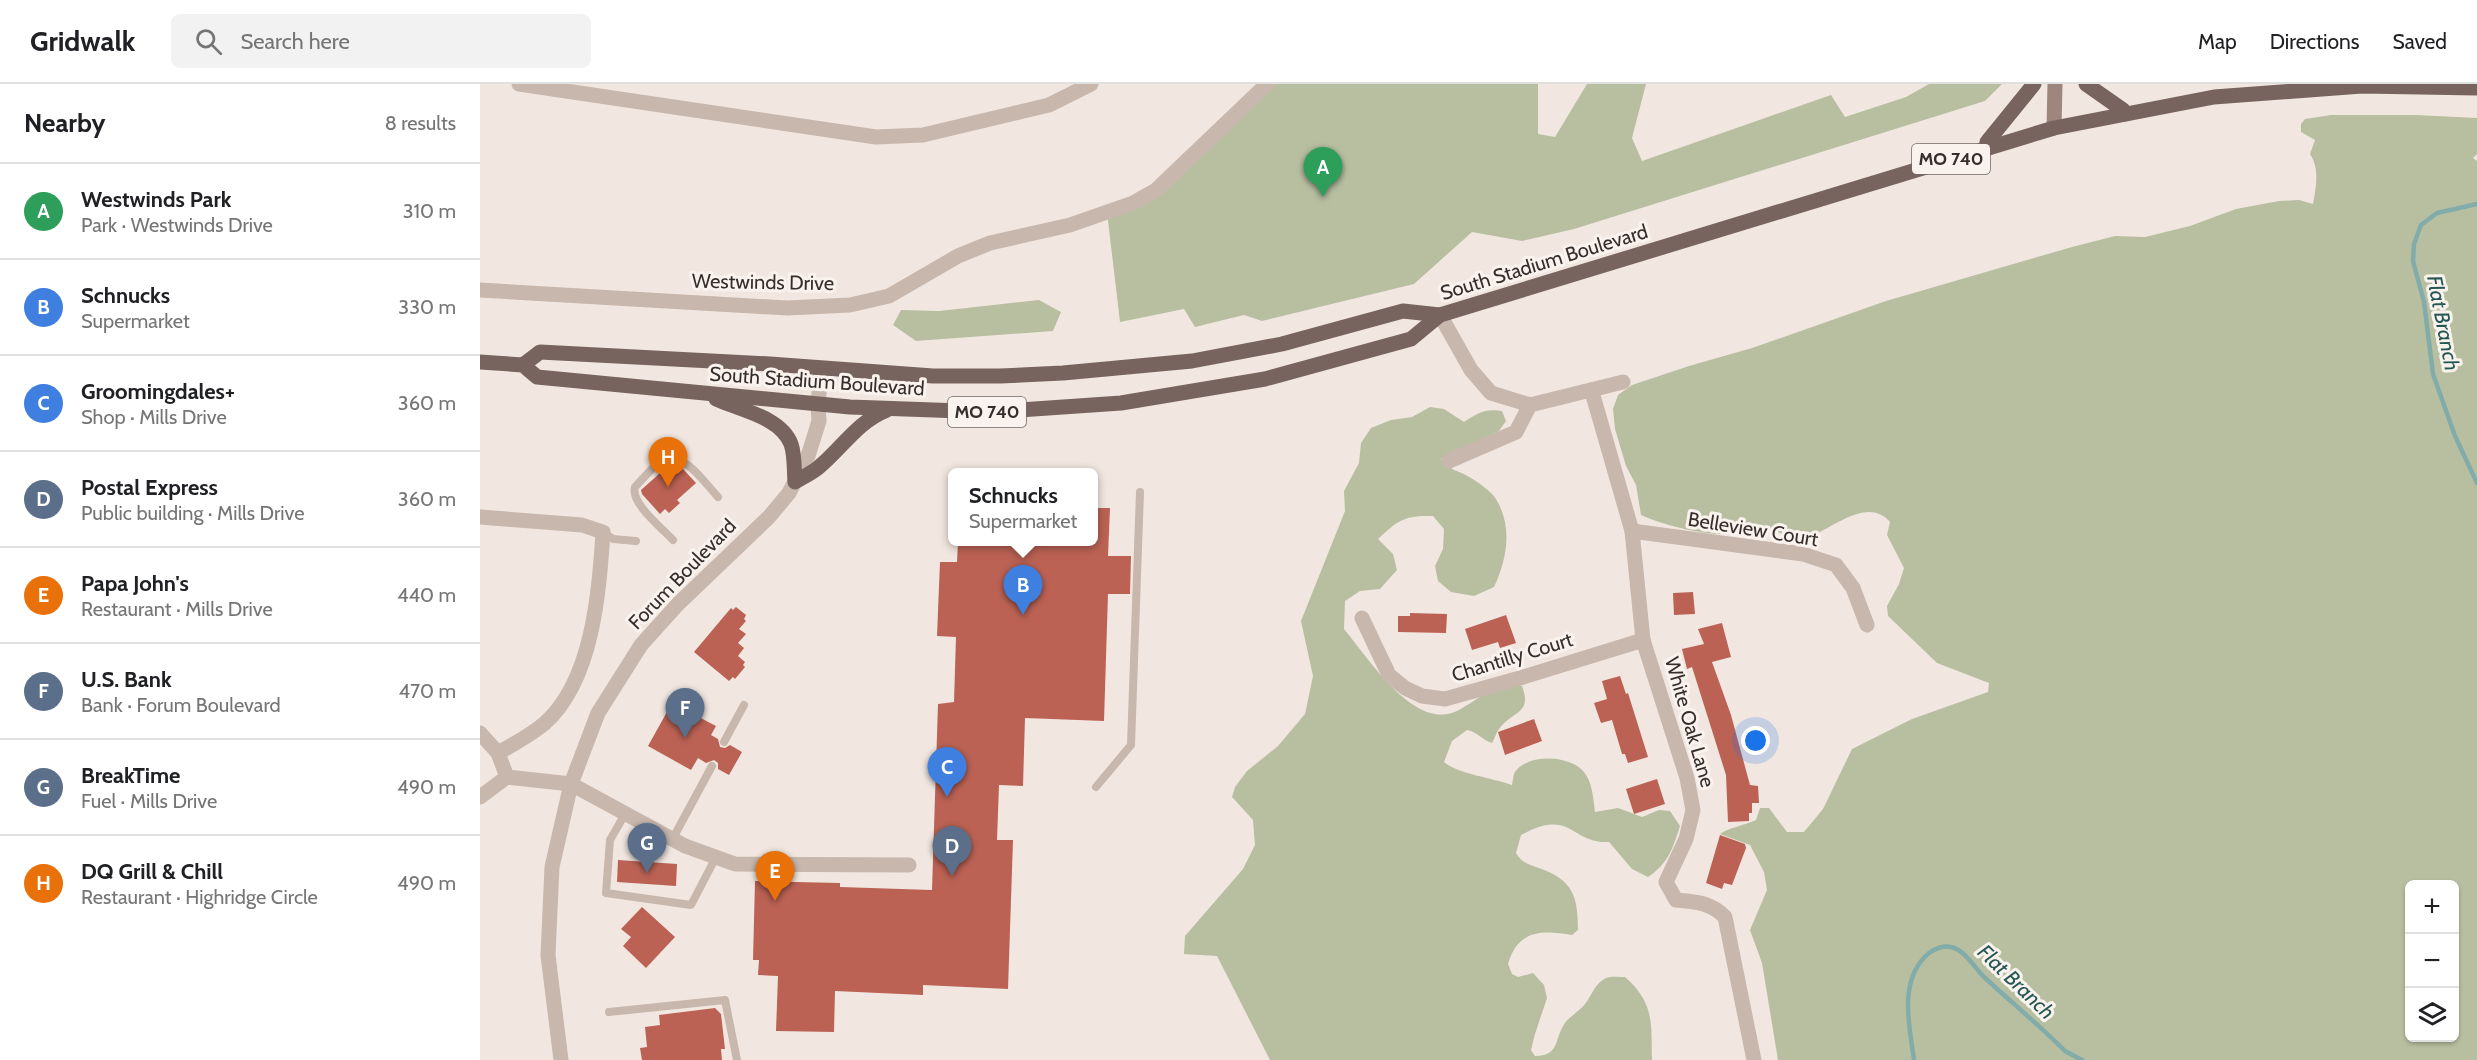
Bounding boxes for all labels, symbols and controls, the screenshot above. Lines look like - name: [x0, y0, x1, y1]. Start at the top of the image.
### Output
- search box: [171, 14, 591, 68]
- text: Gridwalk: [30, 24, 135, 58]
- icon: search: [192, 25, 225, 58]
- text: Search here: [240, 28, 350, 55]
- text: Map: [2198, 29, 2237, 54]
- text: Directions: [2270, 29, 2359, 54]
- text: Saved: [2392, 29, 2447, 54]
- text: Nearby: [24, 107, 105, 139]
- text: 8 results: [385, 111, 456, 135]
- road number: MO 740: [1912, 144, 1990, 174]
- pin: A: [1304, 147, 1342, 197]
- text: Westwinds Park: [81, 186, 231, 213]
- text: A: [37, 199, 50, 223]
- text: 310 m: [403, 199, 456, 223]
- text: Park · Westwinds Drive: [81, 213, 273, 237]
- street label: South Stadium Boulevard: [1437, 219, 1651, 305]
- street label: Westwinds Drive: [692, 269, 834, 295]
- water label: Flat Branch: [2422, 273, 2465, 373]
- text: Schnucks: [81, 282, 170, 309]
- text: B: [37, 295, 50, 319]
- text: 330 m: [398, 295, 456, 319]
- text: Supermarket: [81, 309, 190, 333]
- street label: South Stadium Boulevard: [709, 362, 925, 400]
- text: Groomingdales+: [81, 378, 235, 405]
- text: C: [37, 391, 50, 415]
- text: 360 m: [398, 391, 456, 415]
- road number: MO 740: [948, 397, 1026, 427]
- text: Shop · Mills Drive: [81, 405, 227, 429]
- pin: H: [648, 438, 687, 487]
- popup: [948, 468, 1098, 546]
- text: Postal Express: [81, 474, 218, 501]
- text: Schnucks: [969, 482, 1058, 509]
- text: D: [36, 487, 51, 511]
- text: 360 m: [398, 487, 456, 511]
- text: Public building · Mills Drive: [81, 501, 304, 525]
- street label: Belleview Court: [1686, 507, 1820, 551]
- text: Supermarket: [969, 509, 1077, 533]
- street label: Forum Boulevard: [623, 514, 741, 634]
- pin: B: [1004, 566, 1042, 615]
- text: Papa John's: [81, 570, 189, 597]
- text: E: [38, 583, 49, 607]
- text: 440 m: [397, 583, 456, 607]
- text: Restaurant · Mills Drive: [81, 597, 273, 621]
- street label: Chantilly Court: [1449, 627, 1576, 687]
- street label: White Oak Lane: [1660, 654, 1720, 790]
- text: U.S. Bank: [81, 666, 172, 693]
- text: F: [38, 679, 49, 703]
- text: 470 m: [399, 679, 456, 703]
- pin: F: [666, 688, 704, 738]
- text: Bank · Forum Boulevard: [81, 693, 281, 717]
- your location: [1741, 726, 1770, 755]
- pin: C: [928, 748, 966, 797]
- text: BreakTime: [81, 762, 180, 789]
- text: G: [37, 775, 50, 799]
- text: 490 m: [397, 775, 456, 799]
- text: Fuel · Mills Drive: [81, 789, 217, 813]
- pin: G: [628, 824, 666, 873]
- pin: D: [932, 826, 972, 876]
- pin: E: [756, 852, 794, 901]
- text: DQ Grill & Chill: [81, 858, 223, 885]
- text: H: [36, 871, 51, 895]
- text: 490 m: [397, 871, 456, 895]
- map controls: [2405, 880, 2459, 1042]
- button: +: [2405, 880, 2459, 934]
- text: Restaurant · Highridge Circle: [81, 885, 318, 909]
- button: −: [2405, 934, 2459, 988]
- water label: Flat Branch: [1973, 939, 2060, 1024]
- button: layers: [2405, 988, 2459, 1042]

